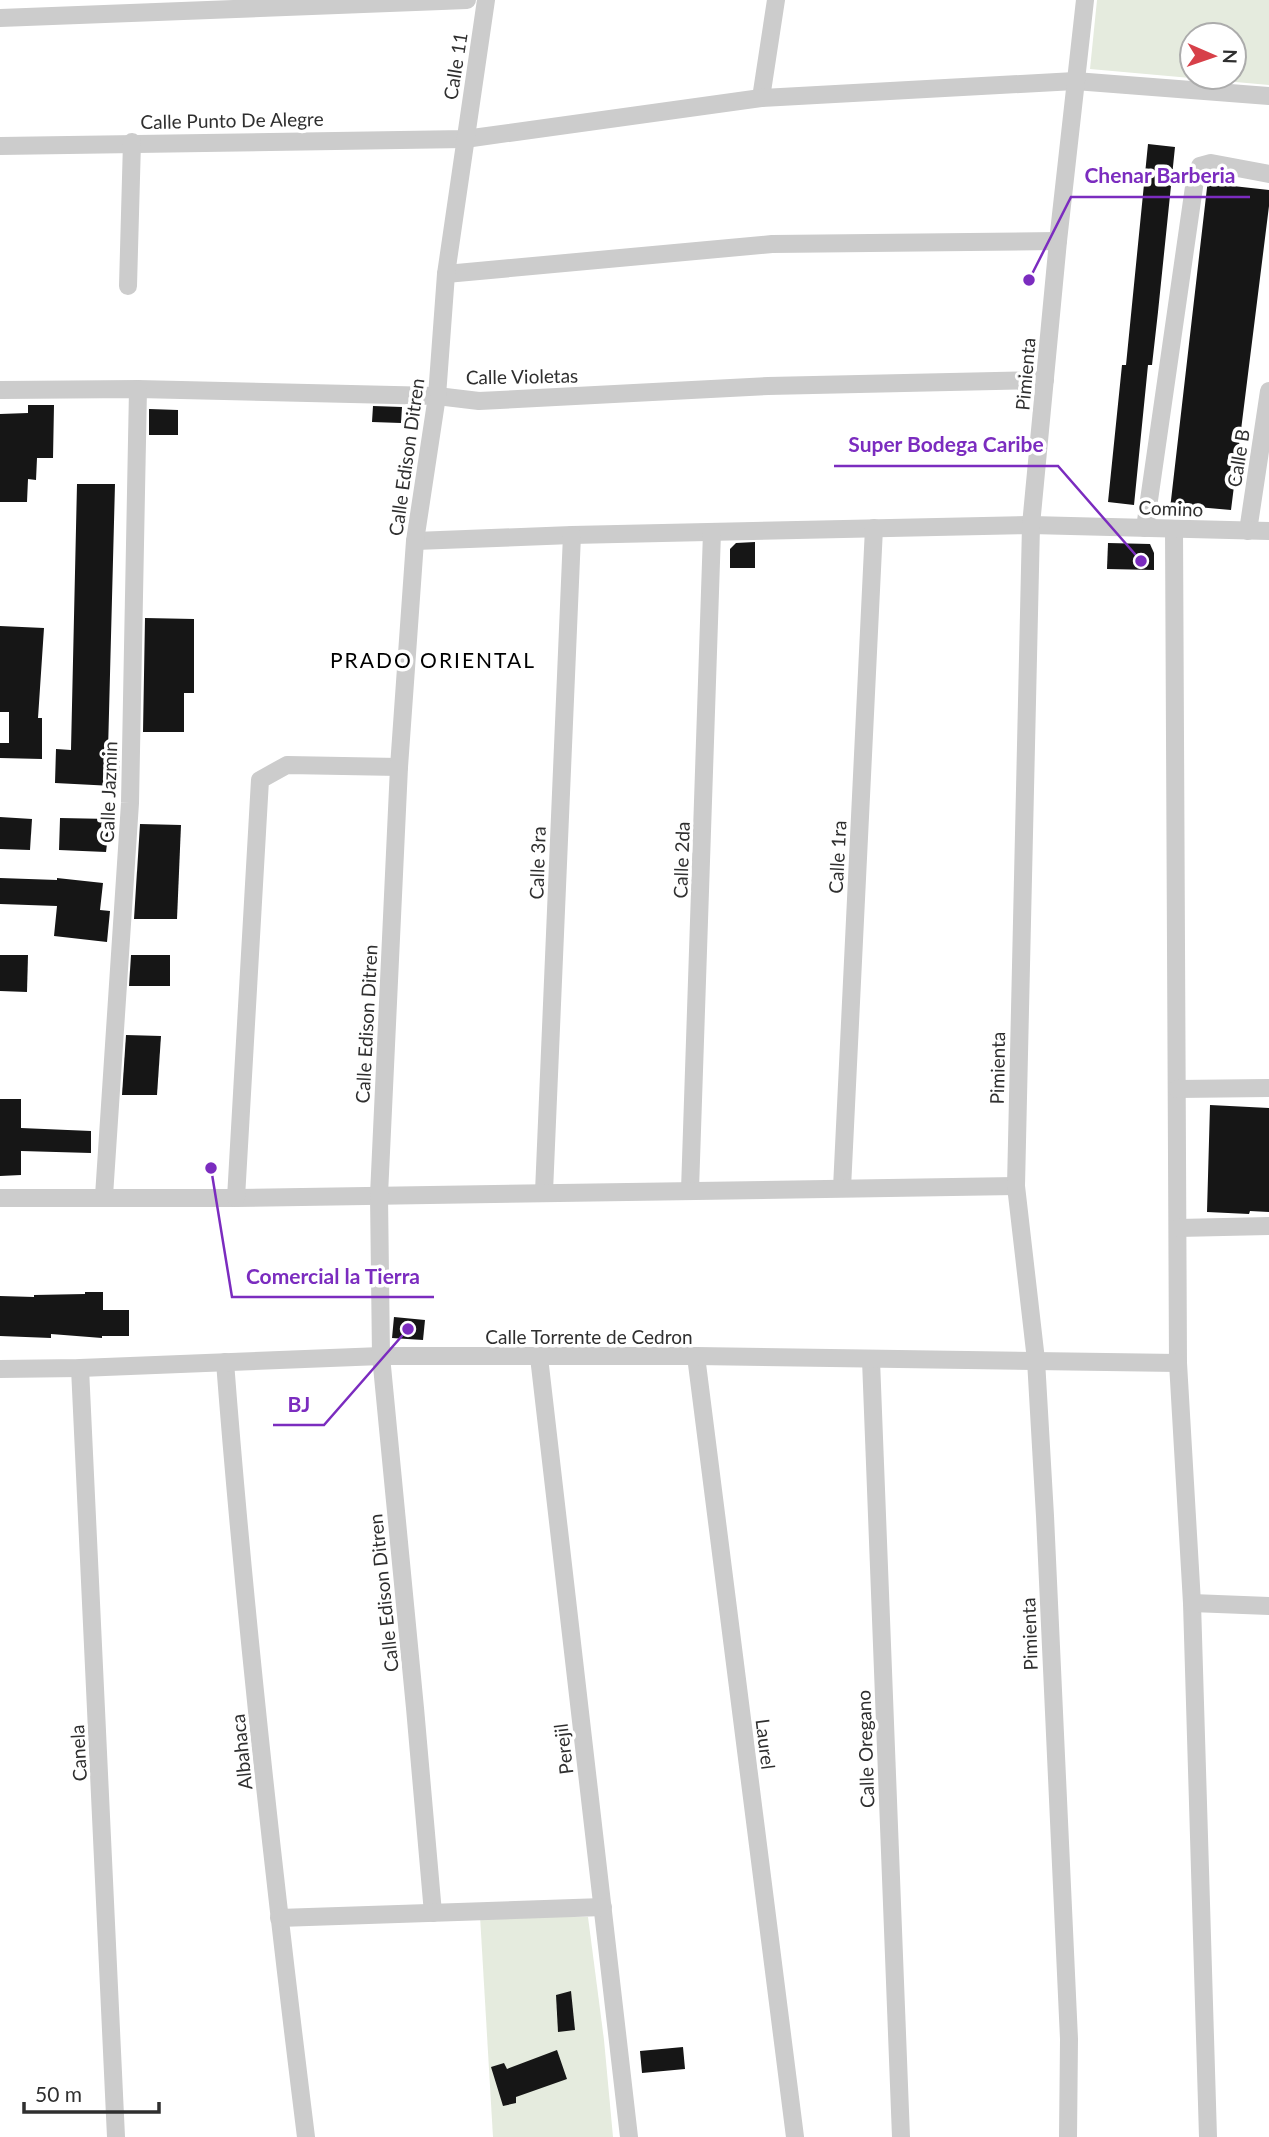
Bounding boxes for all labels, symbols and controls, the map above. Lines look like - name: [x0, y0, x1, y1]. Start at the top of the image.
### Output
- north arrow: [1178, 21, 1248, 91]
- street label: Calle 11: [438, 31, 472, 101]
- text: N: [1219, 49, 1242, 64]
- street label: Calle Punto De Alegre: [140, 107, 324, 133]
- callout: Chenar Barberia: [1071, 155, 1250, 197]
- text: Chenar Barberia: [1084, 162, 1236, 187]
- street label: Pimienta: [1010, 337, 1040, 411]
- street label: Calle Violetas: [466, 364, 578, 388]
- street label: Calle Edison Ditren: [384, 377, 428, 537]
- callout: Super Bodega Caribe: [834, 424, 1058, 466]
- street label: Calle B: [1222, 427, 1254, 489]
- text: Super Bodega Caribe: [848, 431, 1044, 456]
- street label: Comino: [1138, 495, 1204, 521]
- district label: PRADO ORIENTAL: [330, 647, 536, 672]
- street label: Calle Jazmin: [95, 741, 121, 843]
- street label: Calle 1ra: [824, 820, 850, 894]
- street label: Calle 2da: [668, 821, 694, 899]
- street label: Calle 3ra: [524, 826, 550, 900]
- street label: Calle Edison Ditren: [350, 944, 382, 1104]
- street label: Pimienta: [985, 1031, 1009, 1105]
- callout: Comercial la Tierra: [232, 1255, 434, 1297]
- text: Comercial la Tierra: [246, 1263, 420, 1288]
- street label: Calle Torrente de Cedron: [485, 1325, 693, 1348]
- callout: BJ: [273, 1383, 324, 1425]
- text: BJ: [288, 1391, 310, 1416]
- street label: Calle Edison Ditren: [363, 1513, 403, 1673]
- street label: Pimienta: [1016, 1597, 1042, 1671]
- street label: Calle Oregano: [851, 1689, 879, 1809]
- street label: Albahaca: [226, 1713, 256, 1791]
- street label: Laurel: [751, 1717, 781, 1771]
- street label: Perejil: [548, 1722, 578, 1776]
- street label: Canela: [65, 1724, 91, 1782]
- scale bar: [24, 2070, 159, 2114]
- text: 50 m: [35, 2081, 82, 2106]

